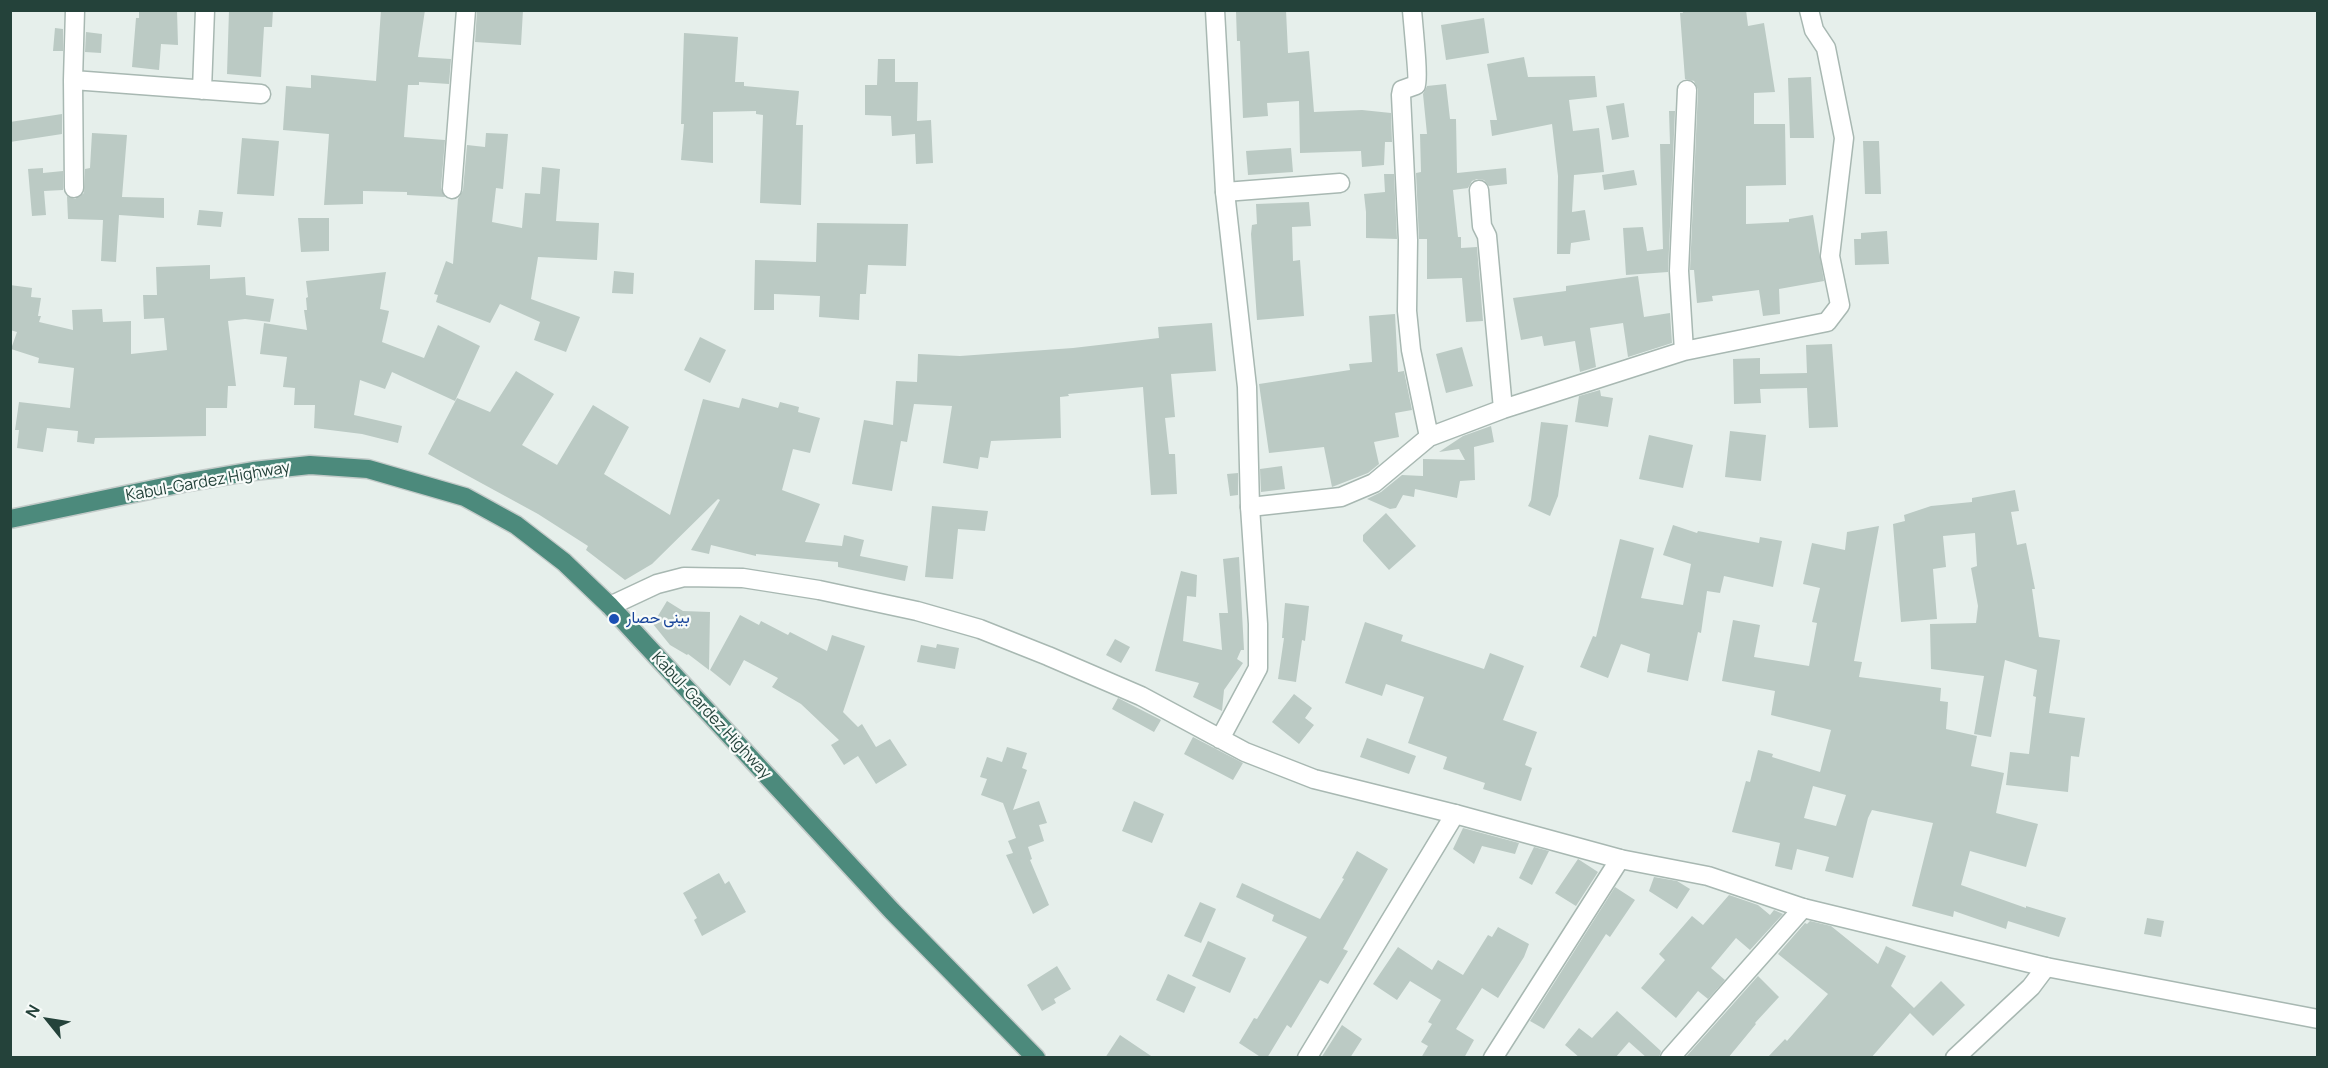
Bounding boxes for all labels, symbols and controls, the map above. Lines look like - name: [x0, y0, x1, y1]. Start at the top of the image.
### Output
- street label: Kabul-Gardez Highway: [124, 458, 292, 506]
- place label: بینی حصار: [626, 609, 690, 629]
- marker: بینی حصار: [607, 612, 621, 626]
- street label: Kabul-Gardez Highway: [647, 649, 775, 783]
- north arrow: [18, 990, 78, 1050]
- text: N: [20, 1001, 45, 1021]

